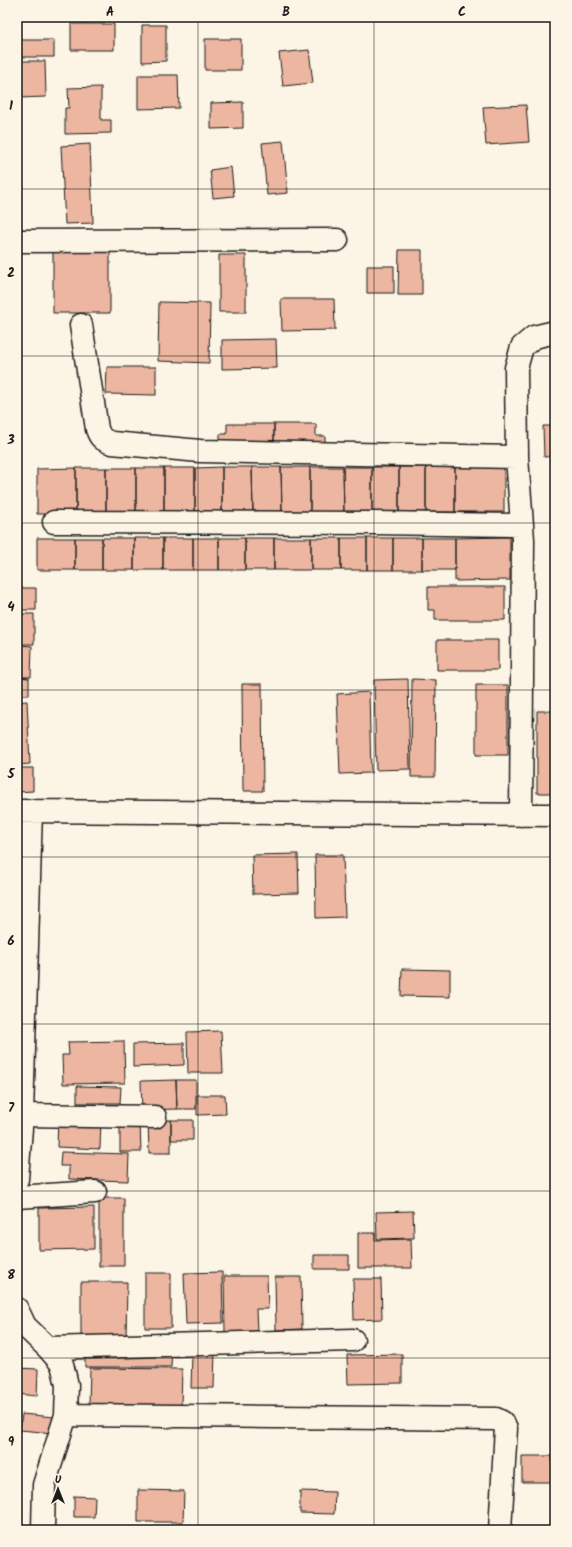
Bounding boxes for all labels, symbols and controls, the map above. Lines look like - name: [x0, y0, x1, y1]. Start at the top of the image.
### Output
- text: A: [106, 2, 114, 23]
- text: B: [282, 2, 290, 23]
- text: C: [458, 2, 466, 23]
- text: 1: [9, 96, 13, 117]
- text: 2: [7, 263, 15, 284]
- text: 3: [6, 430, 15, 451]
- text: 4: [7, 597, 15, 618]
- text: 5: [7, 764, 16, 785]
- text: 6: [7, 931, 15, 952]
- text: 7: [8, 1098, 15, 1119]
- text: 8: [7, 1265, 15, 1286]
- text: 9: [8, 1432, 15, 1453]
- north arrow: [38, 1469, 78, 1509]
- text: U: [55, 1471, 62, 1489]

